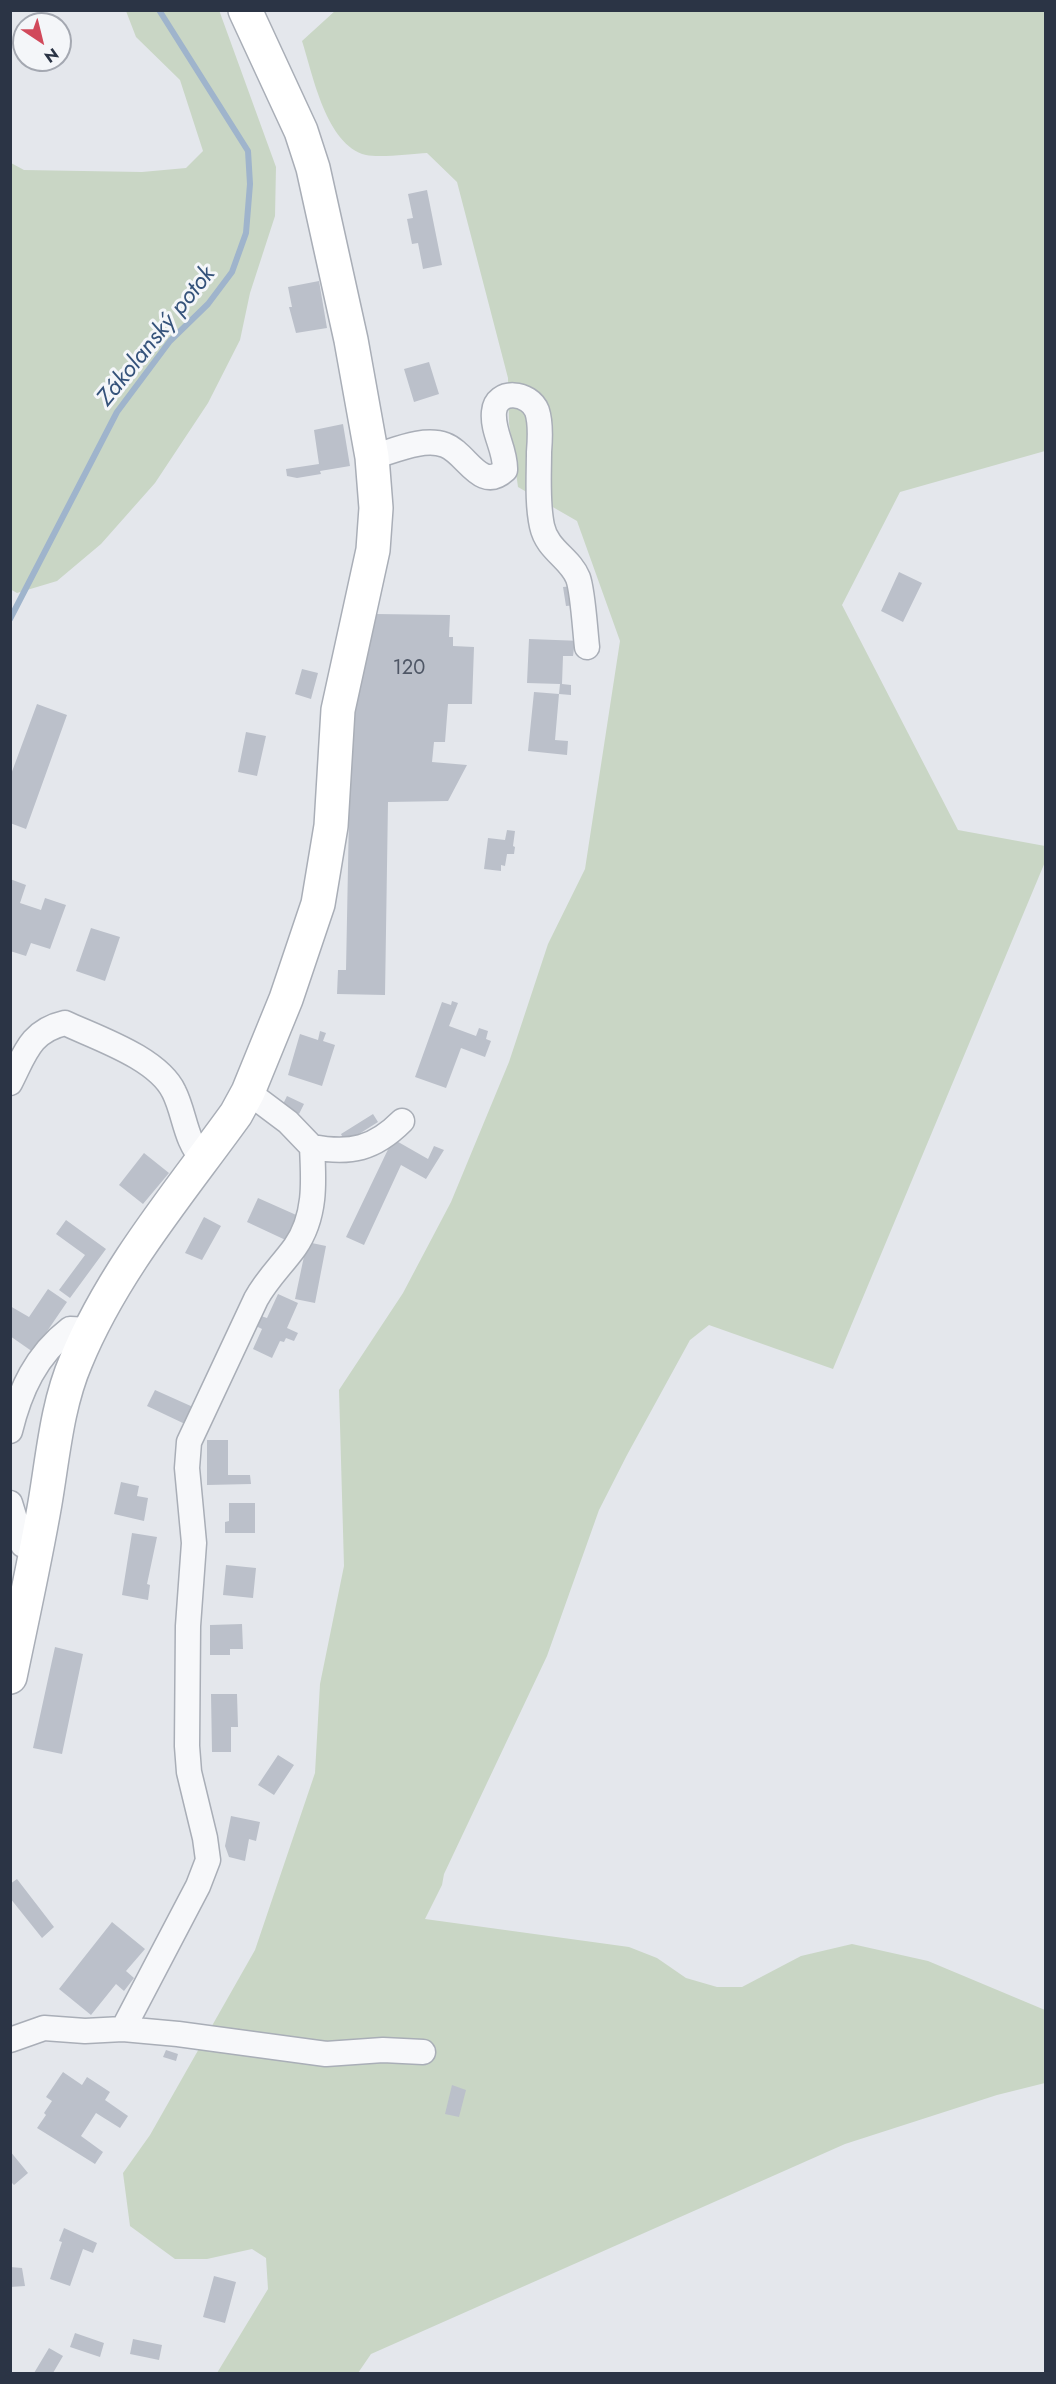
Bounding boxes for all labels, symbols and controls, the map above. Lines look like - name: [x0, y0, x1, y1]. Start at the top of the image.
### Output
- north arrow: [12, 12, 72, 72]
- text: N: [40, 42, 63, 69]
- water label: Zákolanský potok: [92, 261, 222, 413]
- house number: 120: [393, 657, 425, 681]

